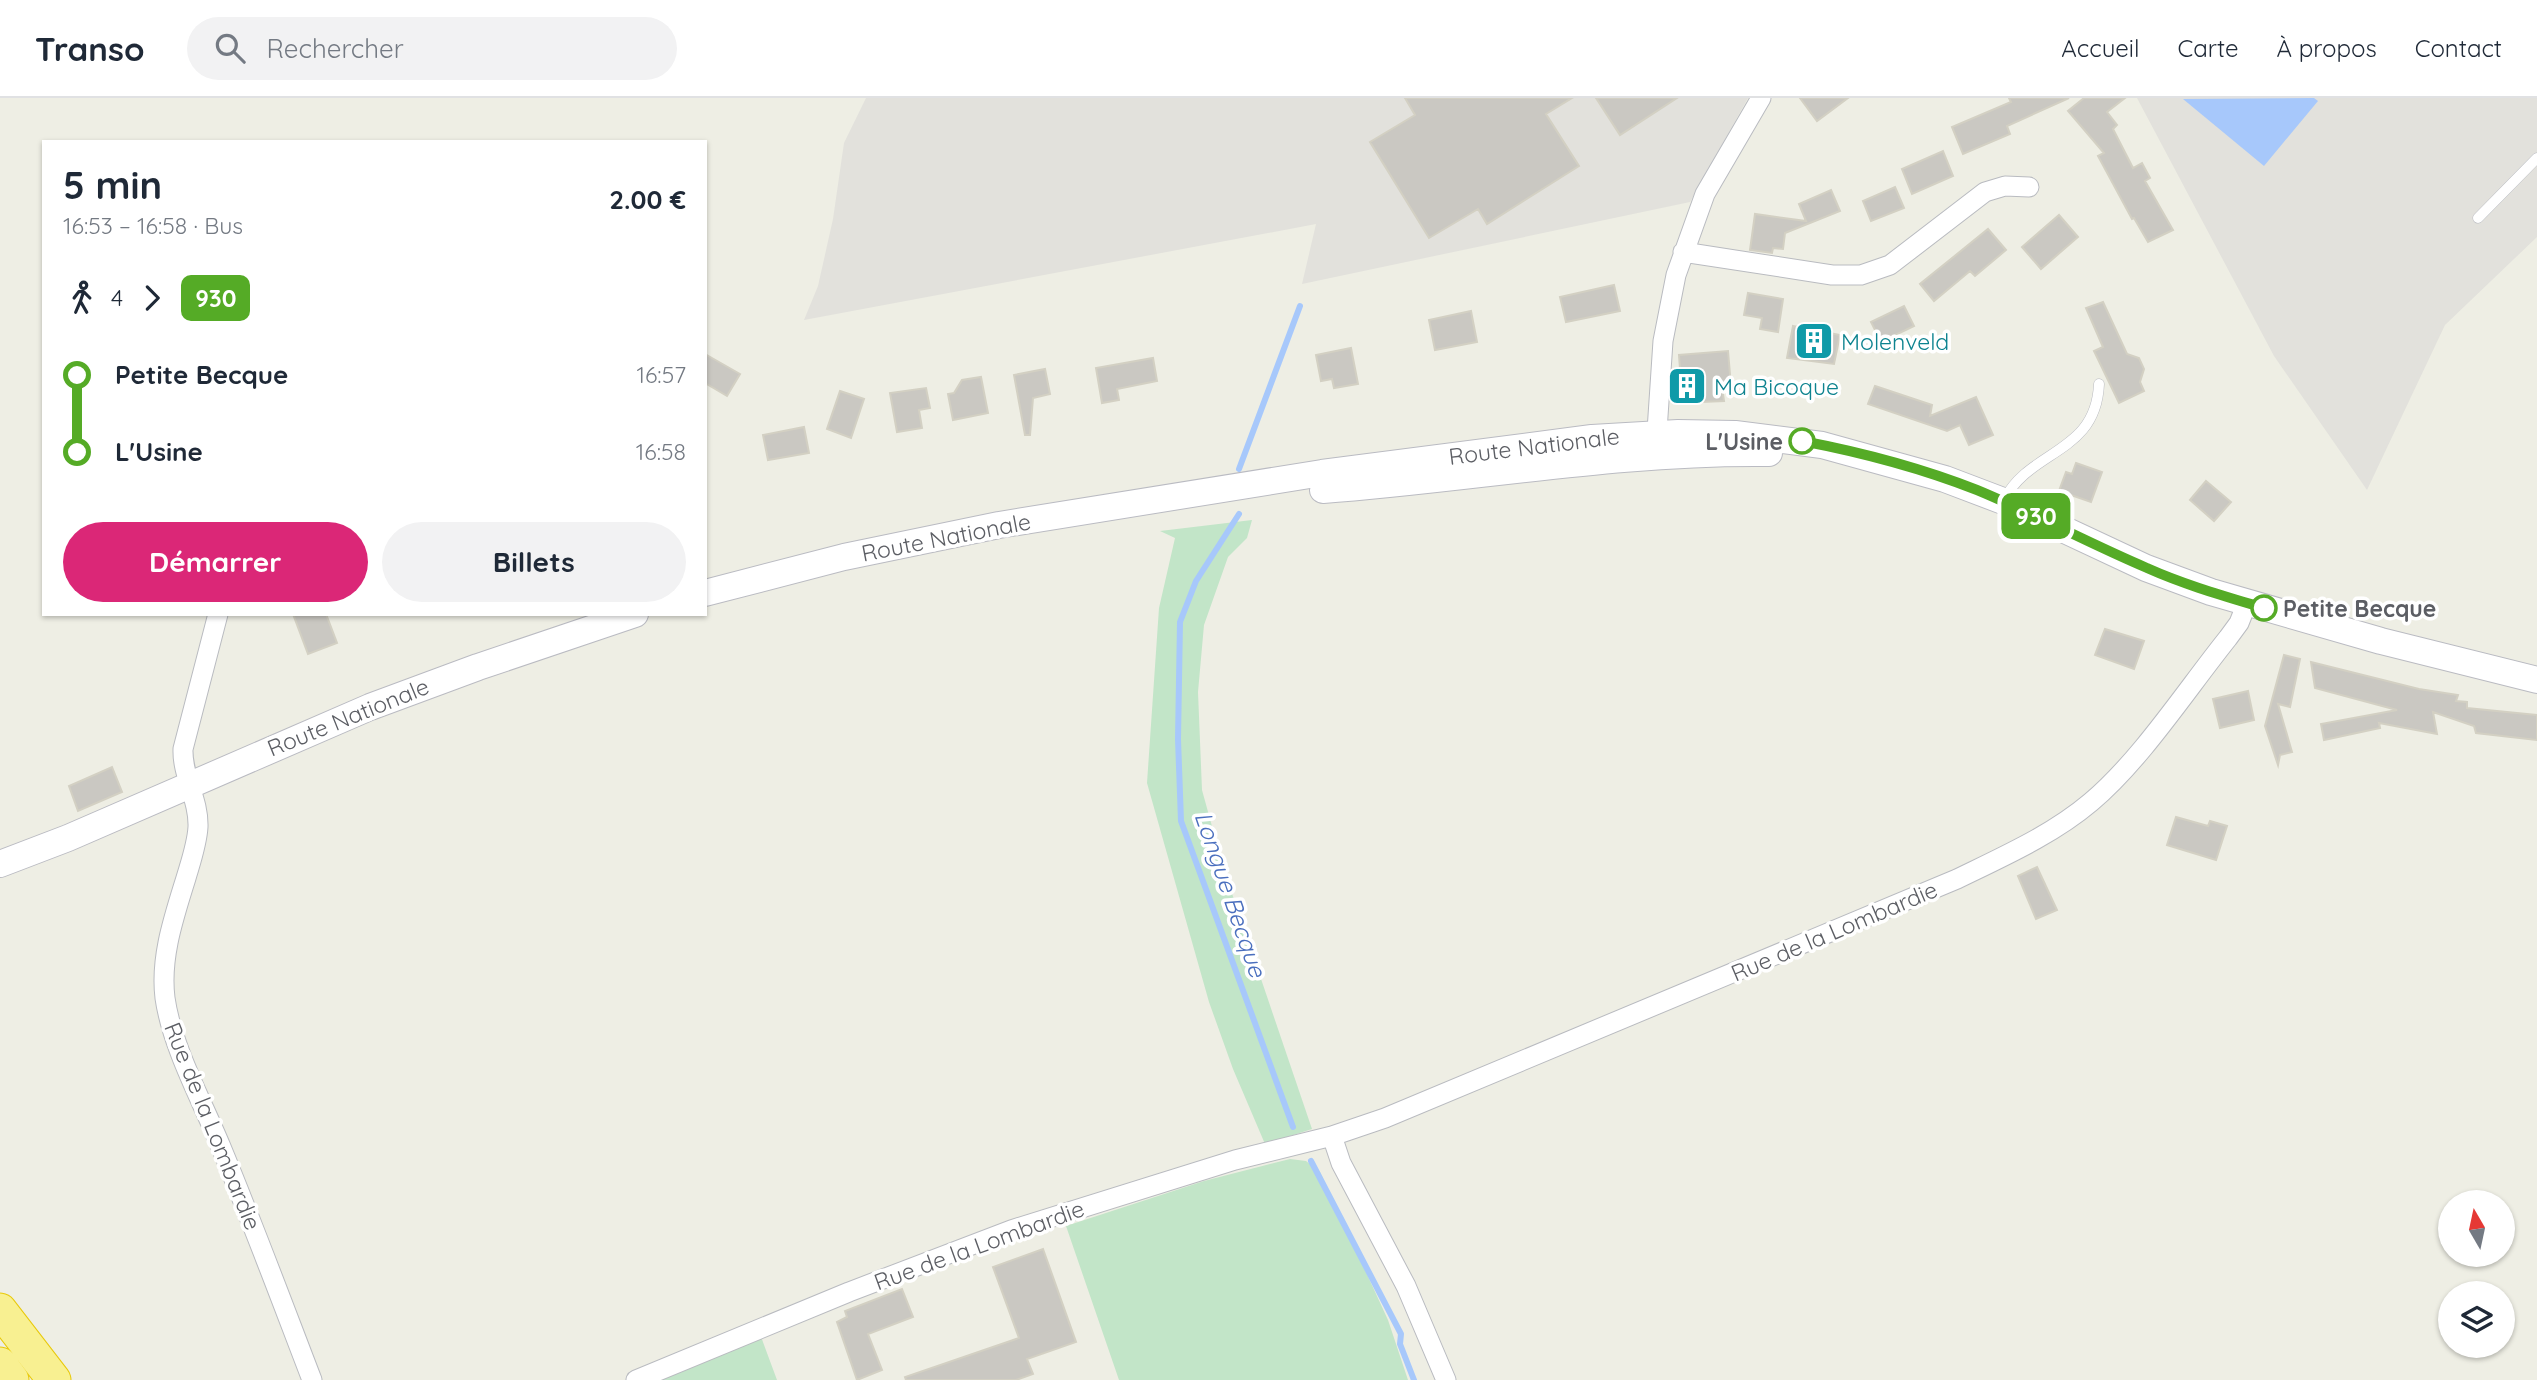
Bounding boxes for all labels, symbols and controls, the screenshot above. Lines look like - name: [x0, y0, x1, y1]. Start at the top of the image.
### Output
- search box: [187, 17, 677, 80]
- text: Transo: [35, 28, 145, 69]
- icon: search: [211, 29, 249, 67]
- text: Rechercher: [267, 32, 404, 65]
- text: Accueil: [2061, 33, 2140, 63]
- text: Carte: [2178, 33, 2239, 63]
- text: À propos: [2277, 33, 2377, 63]
- text: Contact: [2415, 33, 2502, 63]
- text: 5 min: [63, 161, 162, 209]
- text: 2.00 €: [609, 183, 686, 216]
- text: 16:53 – 16:58 · Bus: [63, 211, 243, 240]
- icon: walk: [63, 279, 101, 317]
- icon: forward: [133, 279, 171, 317]
- text: 4: [111, 283, 123, 312]
- text: 930: [195, 283, 236, 313]
- building icon: Molenveld: [1793, 320, 1835, 362]
- place label: Molenveld: [1841, 327, 1949, 356]
- text: Petite Becque: [115, 358, 288, 391]
- text: 16:57: [636, 360, 686, 389]
- building icon: Ma Bicoque: [1666, 365, 1708, 407]
- place label: Ma Bicoque: [1714, 372, 1839, 401]
- street label: Route Nationale: [1447, 421, 1621, 471]
- place label: L'Usine: [1705, 427, 1783, 456]
- marker: L'Usine: [1789, 428, 1815, 454]
- text: L'Usine: [115, 435, 203, 468]
- text: 16:58: [636, 437, 686, 466]
- line badge: 930: [1996, 493, 2076, 539]
- text: 930: [2015, 501, 2057, 531]
- street label: Route Nationale: [859, 506, 1033, 568]
- button: Démarrer: [63, 522, 368, 602]
- button: Billets: [382, 522, 686, 602]
- place label: Petite Becque: [2283, 594, 2436, 623]
- marker: Petite Becque: [2251, 595, 2277, 621]
- street label: Route Nationale: [263, 671, 433, 763]
- water label: Longue Becque: [1189, 807, 1274, 982]
- street label: Rue de la Lombardie: [1726, 874, 1942, 988]
- street label: Rue de la Lombardie: [158, 1018, 268, 1234]
- north arrow: [2438, 1190, 2515, 1267]
- map controls: [2438, 1190, 2515, 1358]
- street label: Rue de la Lombardie: [870, 1194, 1088, 1296]
- button: layers: [2438, 1281, 2515, 1358]

